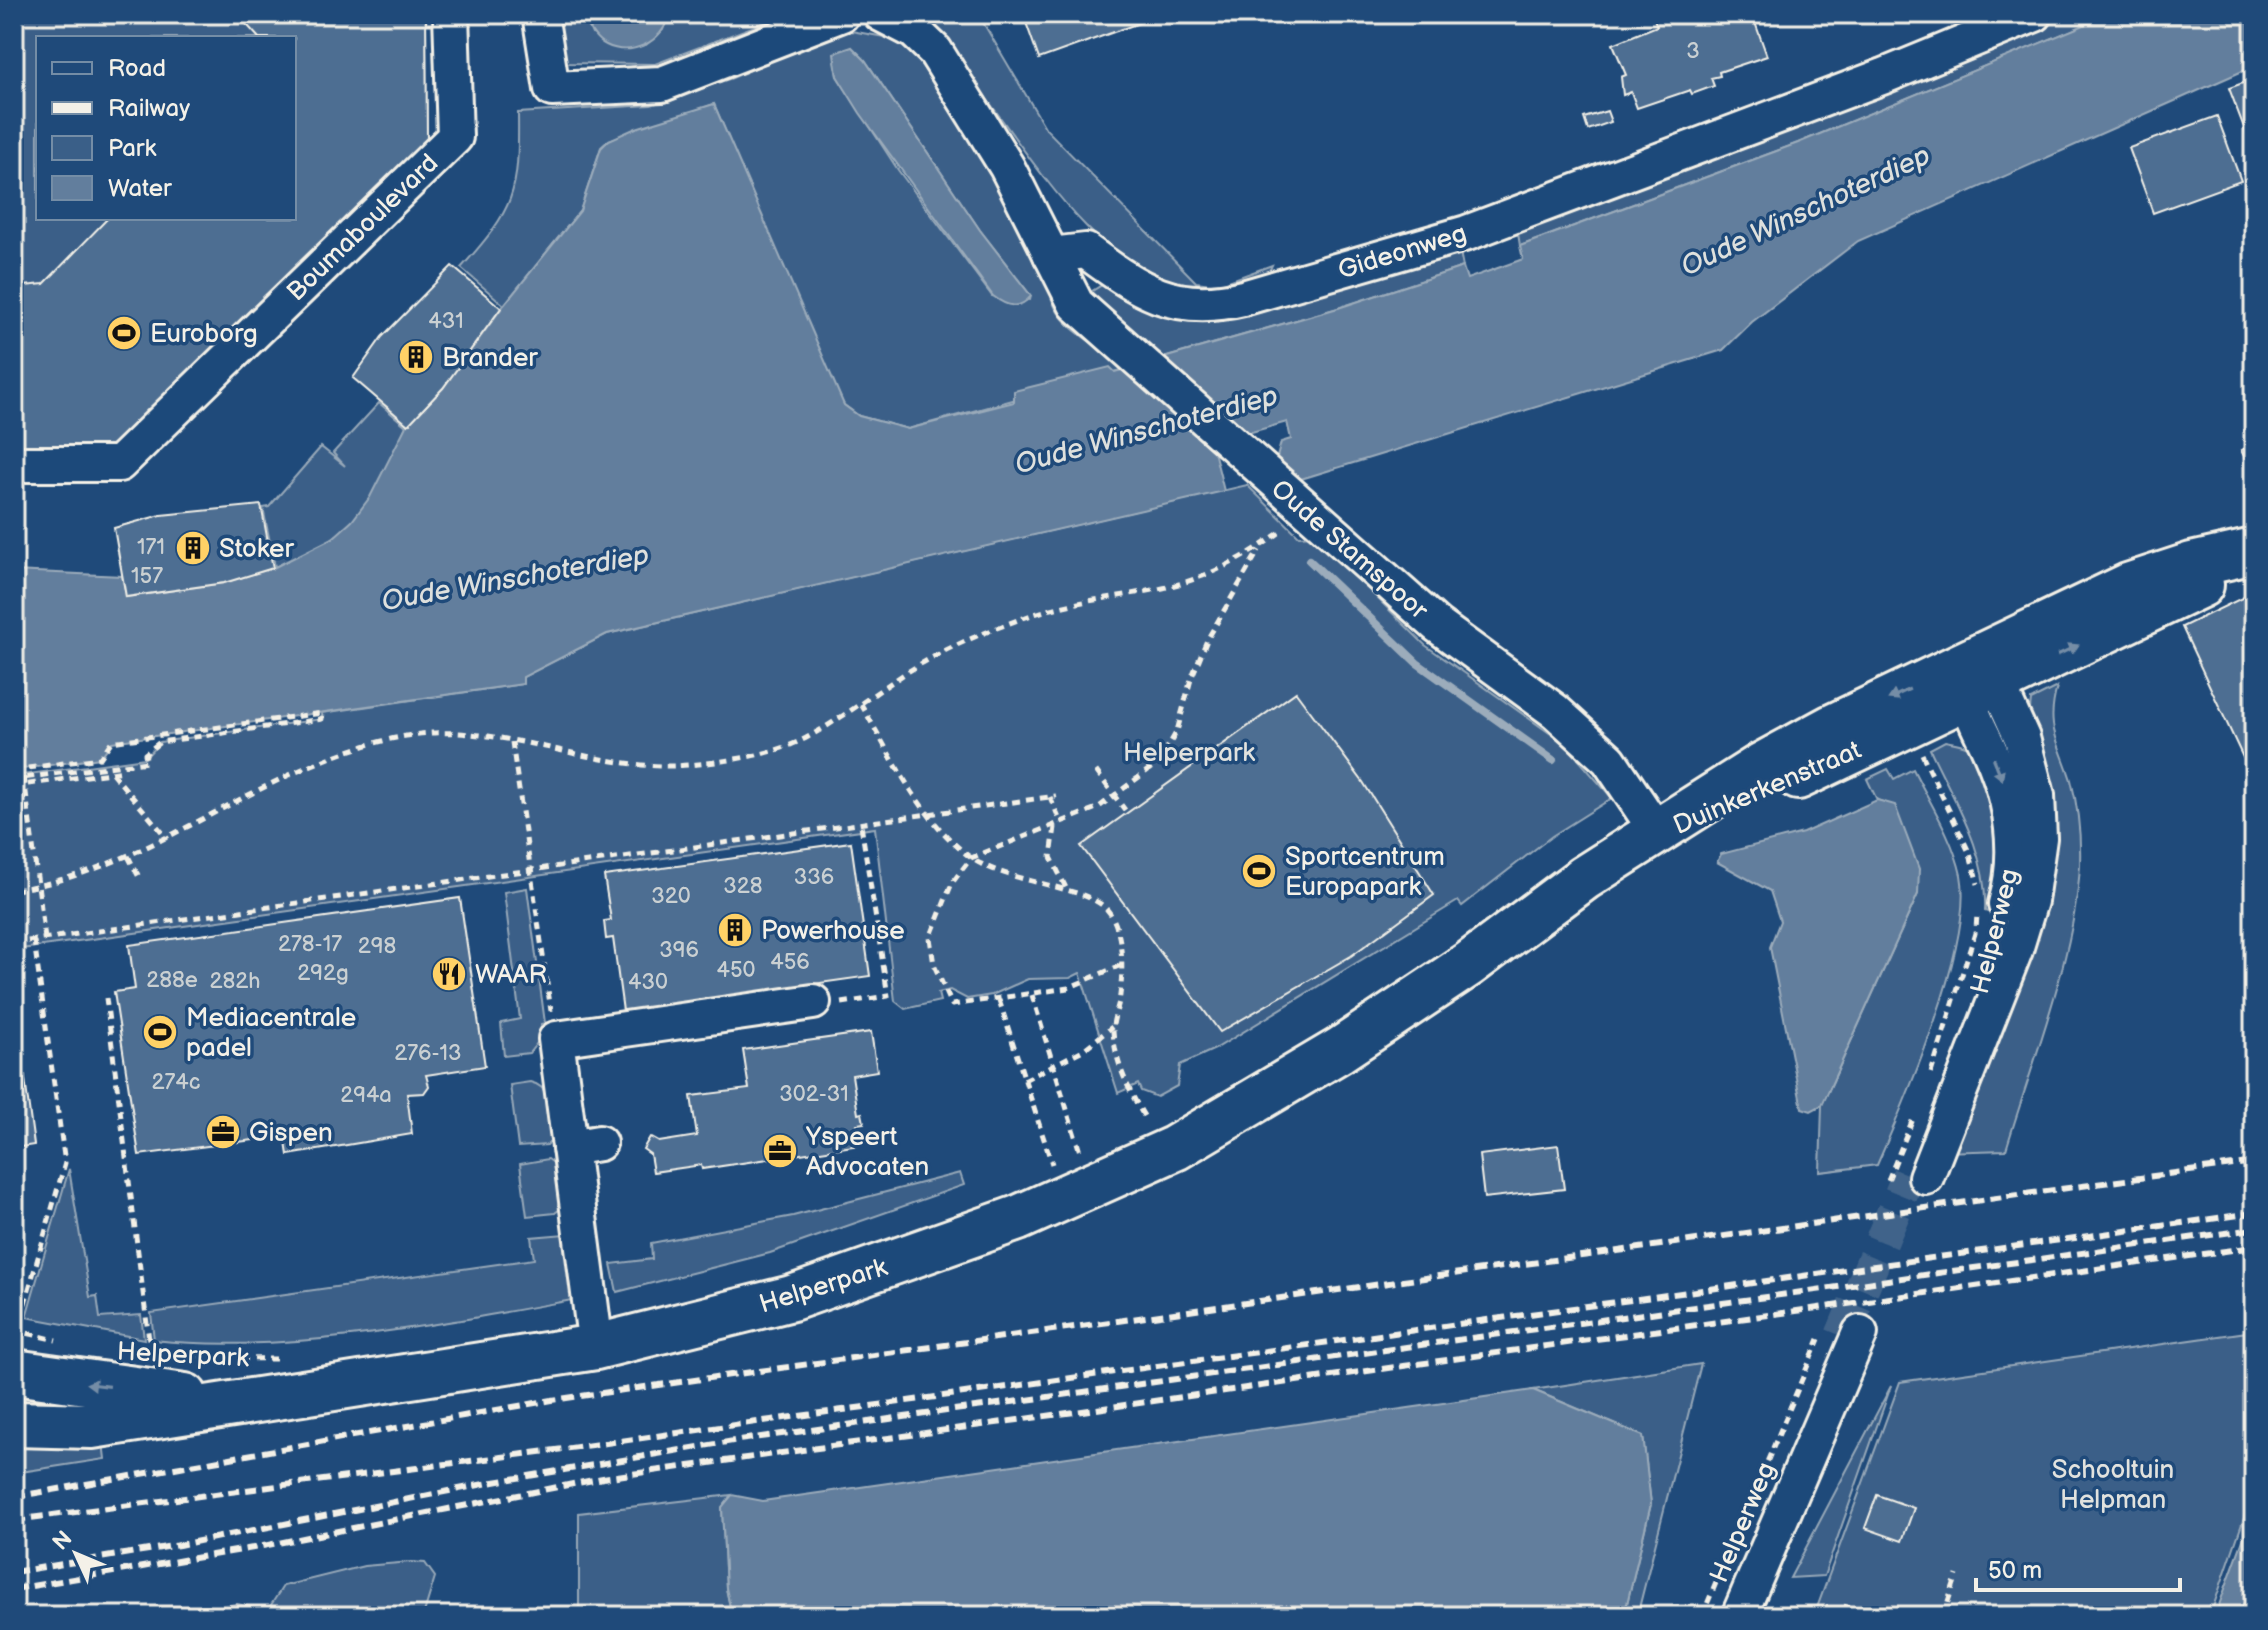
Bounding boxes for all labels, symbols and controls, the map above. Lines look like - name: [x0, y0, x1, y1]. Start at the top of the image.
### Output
- legend: [36, 36, 296, 220]
- house number: 3: [1686, 38, 1700, 65]
- text: Road: [108, 54, 166, 83]
- text: Railway: [108, 94, 190, 123]
- text: Park: [108, 134, 156, 163]
- water label: Oude Winschoterdiep: [1676, 139, 1935, 284]
- street label: Boumaboulevard: [281, 148, 445, 308]
- text: Water: [108, 174, 172, 203]
- street label: Gideonweg: [1334, 218, 1470, 287]
- house number: 431: [428, 308, 464, 335]
- sports icon: Euroborg: [105, 314, 143, 352]
- place label: Euroborg: [150, 319, 258, 350]
- building icon: Brander: [397, 338, 435, 376]
- place label: Brander: [442, 343, 538, 374]
- water label: Oude Winschoterdiep: [1011, 379, 1282, 481]
- street label: Oude Stamspoor: [1264, 474, 1434, 627]
- building icon: Stoker: [174, 529, 212, 567]
- house number: 171: [137, 534, 165, 561]
- place label: Stoker: [219, 534, 294, 565]
- water label: Oude Winschoterdiep: [379, 539, 652, 618]
- house number: 157: [131, 563, 163, 590]
- one-way arrow: [2056, 643, 2080, 657]
- one-way arrow: [1887, 687, 1910, 701]
- street label: Duinkerkenstraat: [1669, 735, 1866, 842]
- park label: Helperpark: [1123, 738, 1255, 769]
- one-way arrow: [1991, 757, 2004, 781]
- place label: Sportcentrum Europapark: [1285, 842, 1445, 903]
- sports icon: Sportcentrum Europapark: [1240, 852, 1278, 890]
- house number: 336: [794, 864, 834, 891]
- street label: Helperweg: [1965, 866, 2026, 997]
- house number: 328: [723, 873, 763, 900]
- house number: 320: [651, 883, 691, 910]
- building icon: Powerhouse: [716, 911, 754, 949]
- place label: Powerhouse: [761, 916, 905, 947]
- house number: 278-17: [278, 931, 342, 958]
- house number: 298: [358, 933, 396, 960]
- house number: 396: [659, 937, 699, 964]
- house number: 456: [770, 949, 810, 976]
- restaurant icon: WAAR: [430, 955, 468, 993]
- house number: 450: [717, 957, 756, 984]
- house number: 292g: [297, 960, 349, 987]
- place label: WAAR: [475, 960, 547, 991]
- house number: 288e: [146, 967, 198, 994]
- house number: 282h: [210, 968, 260, 995]
- house number: 430: [628, 969, 668, 996]
- place label: Mediacentrale padel: [186, 1003, 356, 1064]
- sports icon: Mediacentrale padel: [141, 1013, 179, 1051]
- house number: 276-13: [394, 1040, 462, 1067]
- house number: 274c: [152, 1069, 200, 1096]
- house number: 302-31: [779, 1081, 849, 1108]
- house number: 294a: [340, 1082, 392, 1109]
- office icon: Gispen: [204, 1113, 242, 1151]
- place label: Gispen: [249, 1118, 333, 1149]
- place label: Yspeert Advocaten: [805, 1122, 929, 1183]
- office icon: Yspeert Advocaten: [761, 1132, 799, 1170]
- street label: Helperpark: [756, 1252, 891, 1321]
- street label: Helperpark: [116, 1337, 250, 1374]
- one-way arrow: [85, 1378, 110, 1391]
- park label: Schooltuin Helpman: [2052, 1455, 2174, 1516]
- street label: Helperweg: [1704, 1458, 1783, 1587]
- north arrow: [36, 1514, 116, 1594]
- text: N: [47, 1526, 78, 1556]
- scale bar: [1976, 1542, 2180, 1592]
- text: 50 m: [1988, 1556, 2042, 1585]

